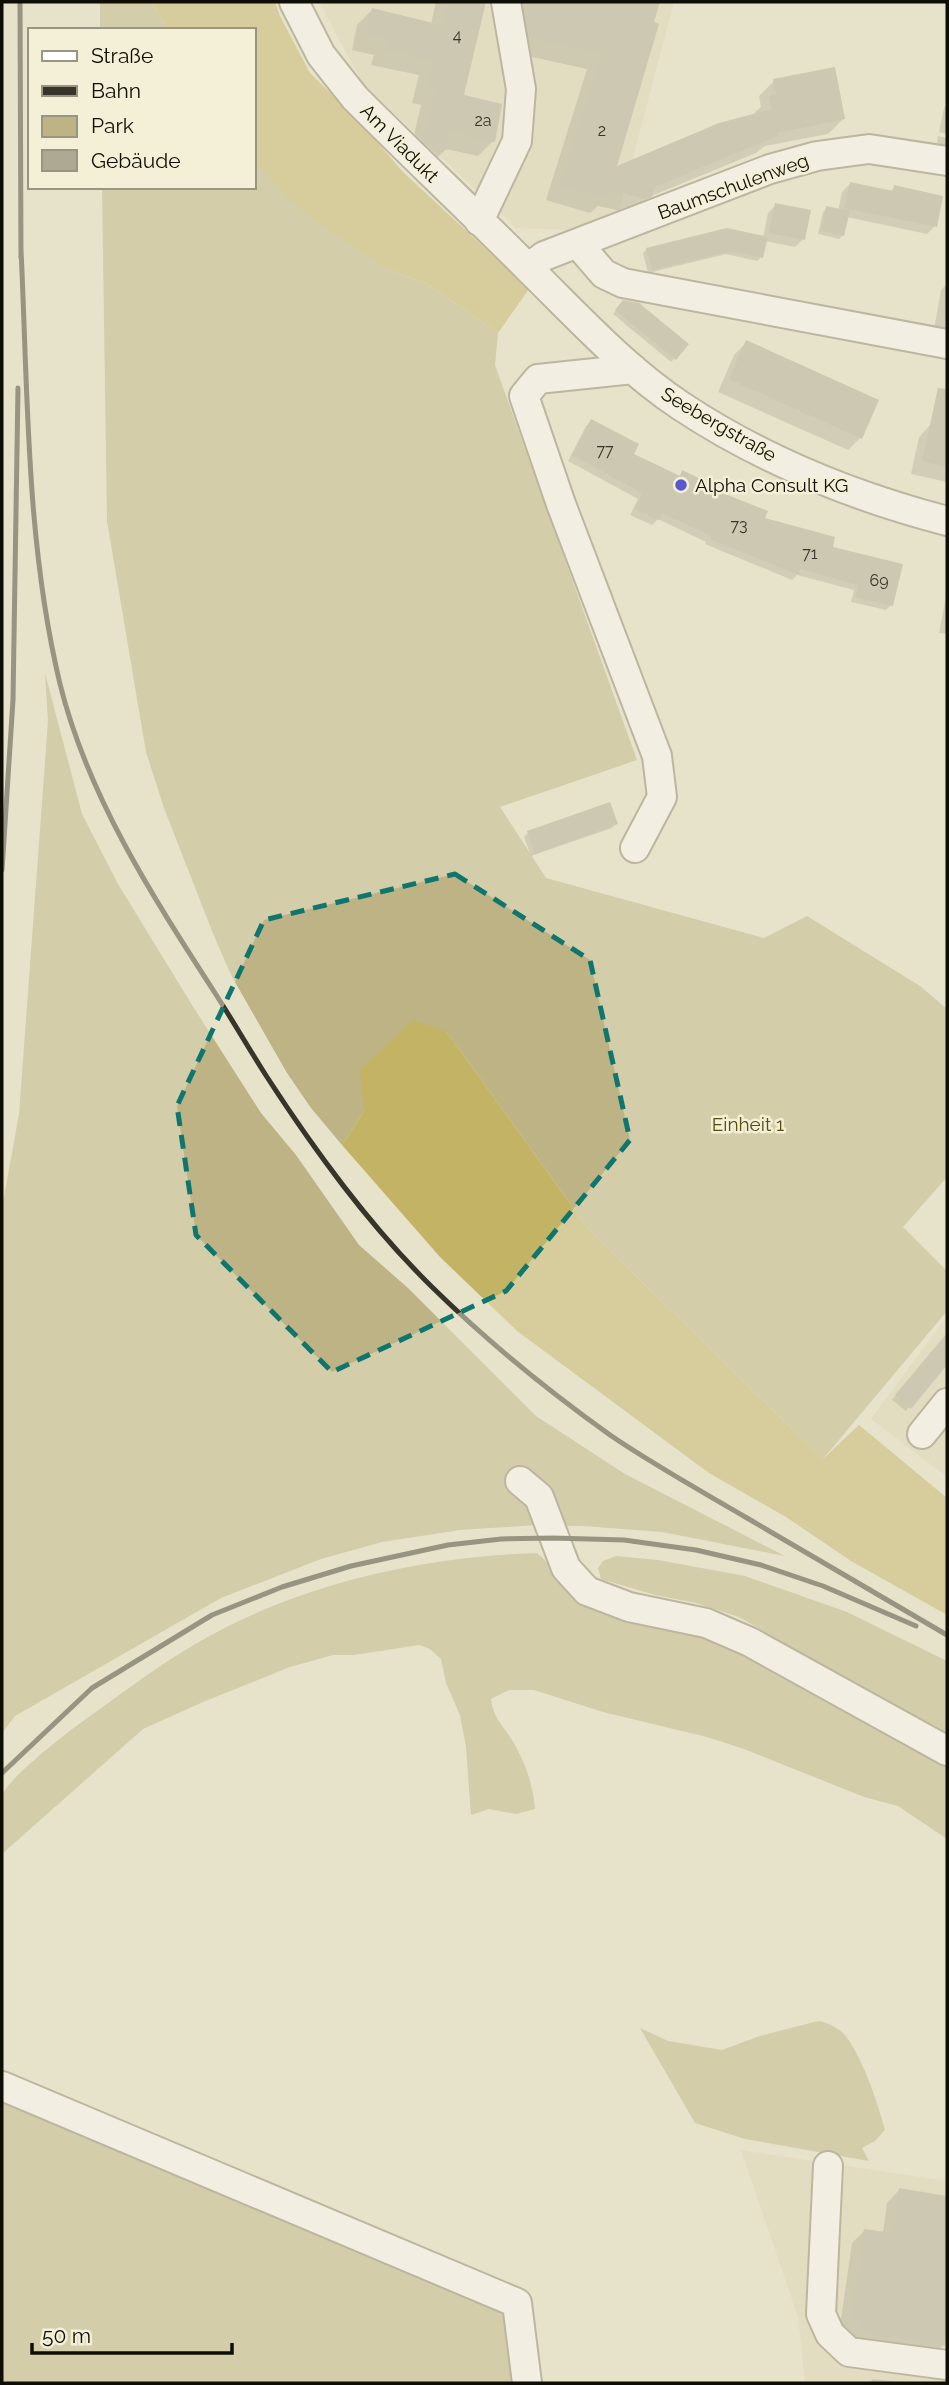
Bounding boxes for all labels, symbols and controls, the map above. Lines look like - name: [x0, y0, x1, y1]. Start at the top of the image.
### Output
- house number: 4: [453, 26, 462, 45]
- legend: [28, 28, 256, 189]
- text: Straße: [91, 43, 153, 68]
- text: Bahn: [91, 78, 141, 103]
- street label: Am Viadukt: [356, 99, 444, 187]
- house number: 2a: [474, 111, 492, 130]
- text: Park: [91, 113, 134, 138]
- house number: 2: [598, 121, 606, 140]
- text: Gebäude: [91, 148, 181, 173]
- street label: Baumschulenweg: [655, 148, 811, 224]
- street label: Seebergstraße: [658, 382, 780, 466]
- house number: 77: [596, 441, 614, 460]
- place label: Alpha Consult KG: [695, 474, 848, 496]
- marker: Alpha Consult KG: [673, 477, 689, 493]
- house number: 73: [730, 516, 748, 535]
- house number: 71: [802, 544, 818, 563]
- house number: 69: [869, 571, 889, 590]
- park label: Einheit 1: [712, 1113, 784, 1135]
- scale bar: [32, 2312, 231, 2356]
- text: 50 m: [42, 2323, 91, 2348]

